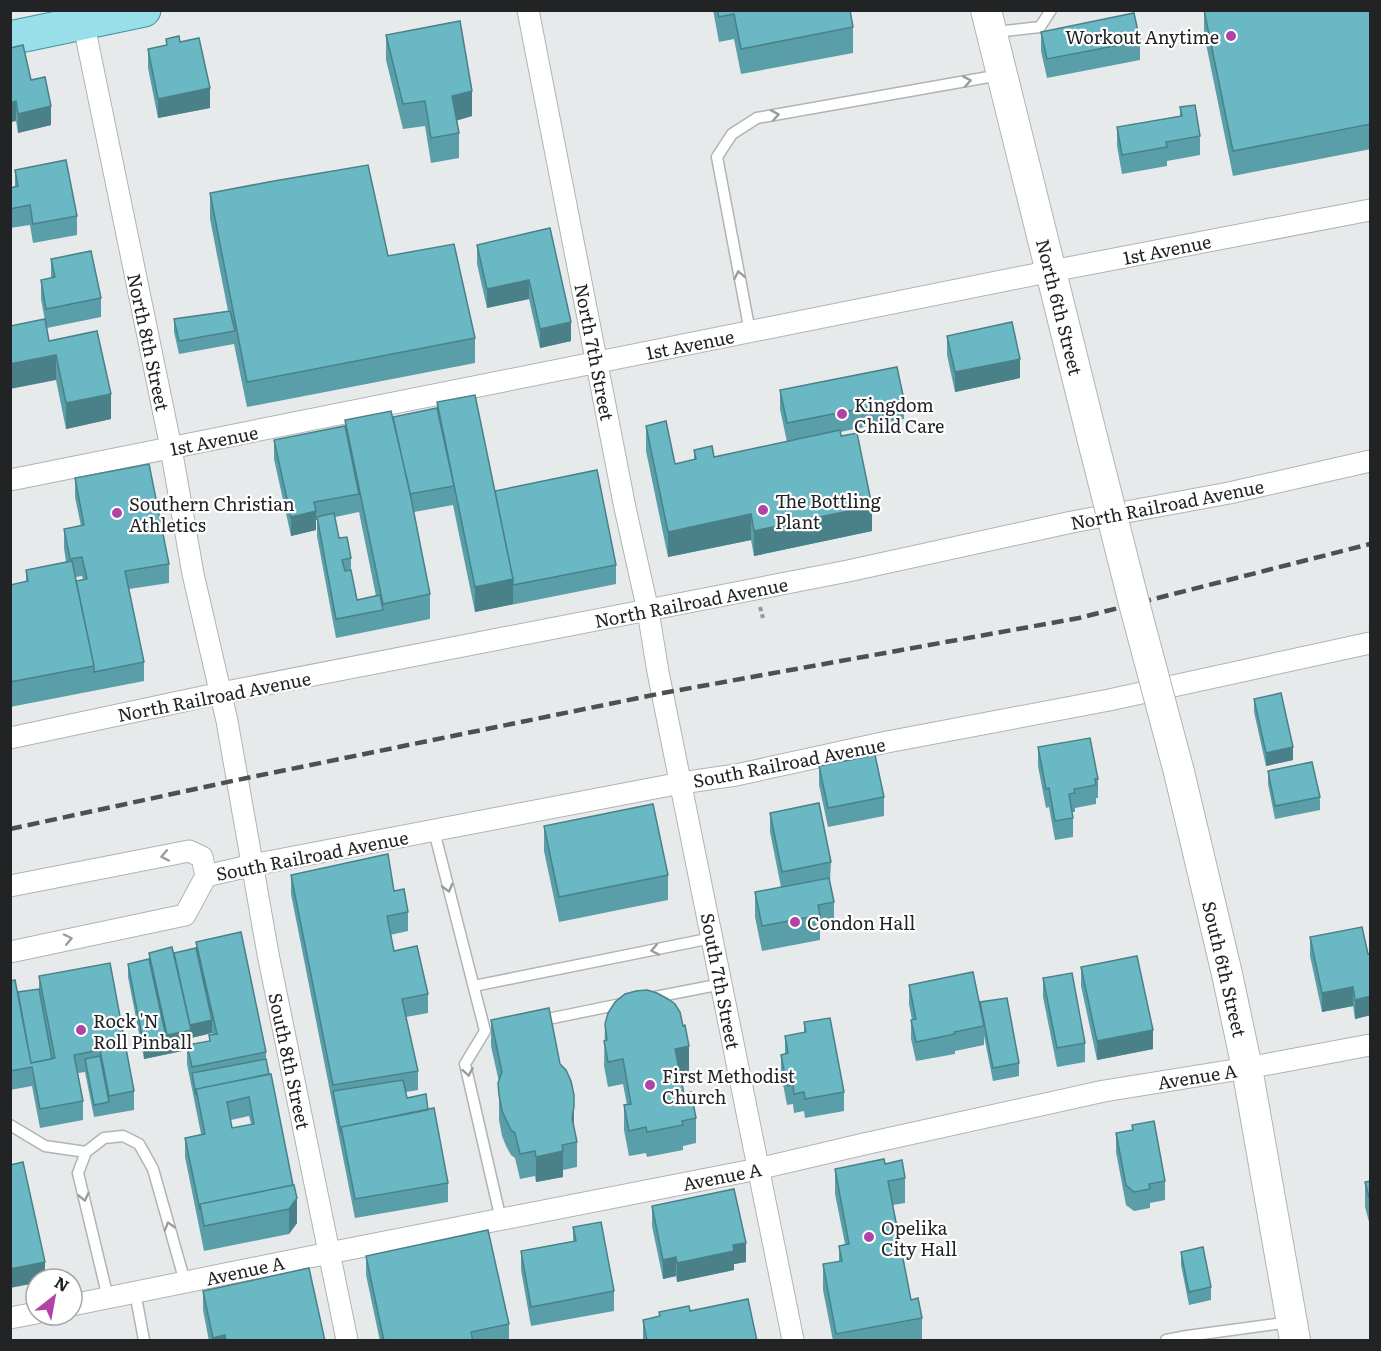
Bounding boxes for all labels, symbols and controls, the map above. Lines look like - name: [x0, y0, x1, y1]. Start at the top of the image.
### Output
- place label: Workout Anytime: [1065, 23, 1219, 50]
- marker: Workout Anytime: [1224, 29, 1238, 43]
- one-way arrow: [962, 75, 971, 87]
- one-way arrow: [769, 109, 779, 122]
- street label: 1st Avenue: [1121, 227, 1213, 271]
- street label: North 6th Street: [1030, 236, 1090, 379]
- one-way arrow: [733, 270, 746, 280]
- street label: North 8th Street: [121, 271, 177, 414]
- street label: North 7th Street: [568, 281, 622, 424]
- street label: 1st Avenue: [644, 322, 736, 366]
- place label: Kingdom Child Care: [854, 391, 944, 439]
- marker: Kingdom Child Care: [835, 407, 849, 421]
- street label: 1st Avenue: [168, 418, 260, 462]
- street label: North Railroad Avenue: [1068, 472, 1266, 536]
- place label: The Bottling Plant: [775, 487, 882, 535]
- place label: Southern Christian Athletics: [129, 490, 295, 538]
- marker: The Bottling Plant: [756, 503, 770, 517]
- marker: Southern Christian Athletics: [110, 506, 124, 520]
- street label: North Railroad Avenue: [592, 570, 790, 634]
- street label: North Railroad Avenue: [115, 664, 313, 728]
- street label: South Railroad Avenue: [690, 730, 888, 794]
- street label: South Railroad Avenue: [213, 823, 411, 887]
- one-way arrow: [160, 848, 170, 861]
- one-way arrow: [441, 882, 454, 892]
- street label: South 6th Street: [1196, 898, 1254, 1040]
- place label: Condon Hall: [807, 909, 915, 936]
- street label: South 7th Street: [695, 911, 748, 1052]
- marker: Condon Hall: [788, 915, 802, 929]
- one-way arrow: [62, 934, 72, 947]
- one-way arrow: [650, 942, 660, 955]
- street label: South 8th Street: [262, 990, 318, 1133]
- place label: Rock 'N Roll Pinball: [93, 1007, 192, 1055]
- marker: Rock 'N Roll Pinball: [74, 1023, 88, 1037]
- street label: Avenue A: [1155, 1056, 1239, 1096]
- place label: First Methodist Church: [662, 1062, 796, 1110]
- one-way arrow: [461, 1067, 474, 1077]
- marker: First Methodist Church: [643, 1078, 657, 1092]
- street label: Avenue A: [680, 1155, 764, 1197]
- one-way arrow: [76, 1192, 89, 1202]
- place label: Opelika City Hall: [881, 1214, 957, 1262]
- one-way arrow: [164, 1221, 176, 1232]
- marker: Opelika City Hall: [862, 1230, 876, 1244]
- street label: Avenue A: [203, 1248, 287, 1292]
- north arrow: [24, 1267, 84, 1327]
- text: N: [50, 1270, 74, 1297]

